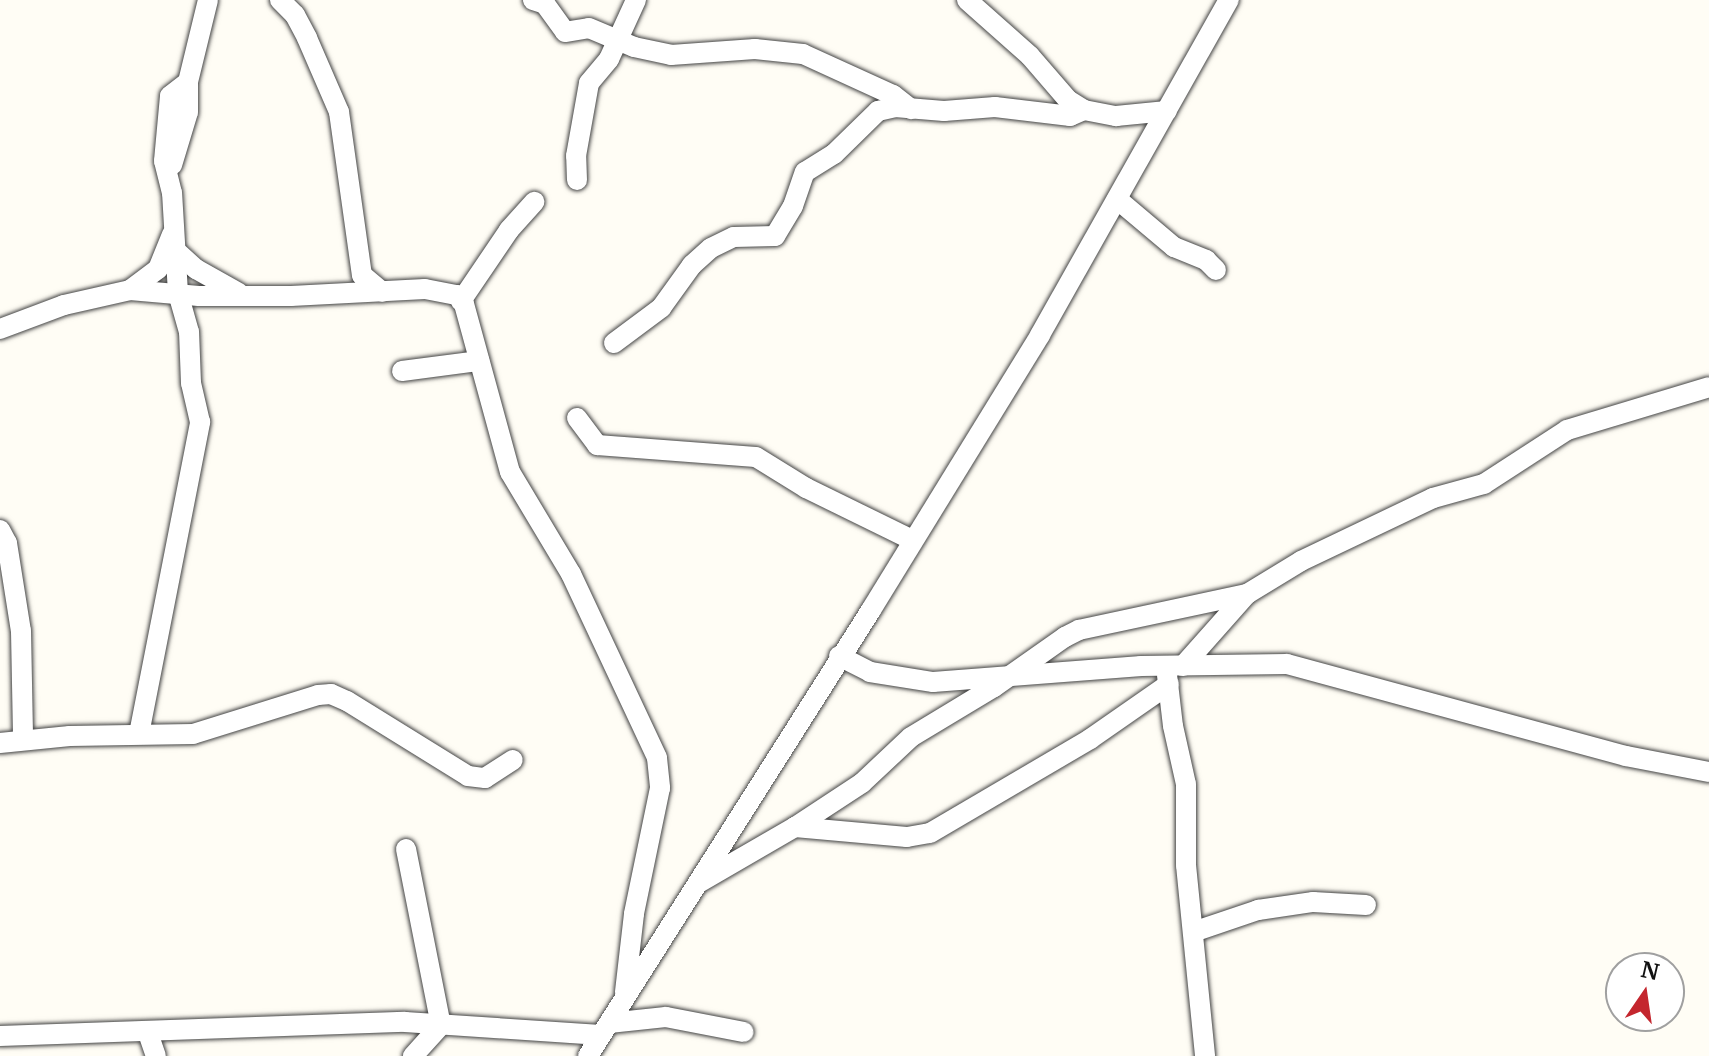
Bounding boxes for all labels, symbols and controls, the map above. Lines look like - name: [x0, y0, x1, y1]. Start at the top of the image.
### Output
- north arrow: [1605, 952, 1685, 1032]
- text: N: [1638, 955, 1662, 986]

